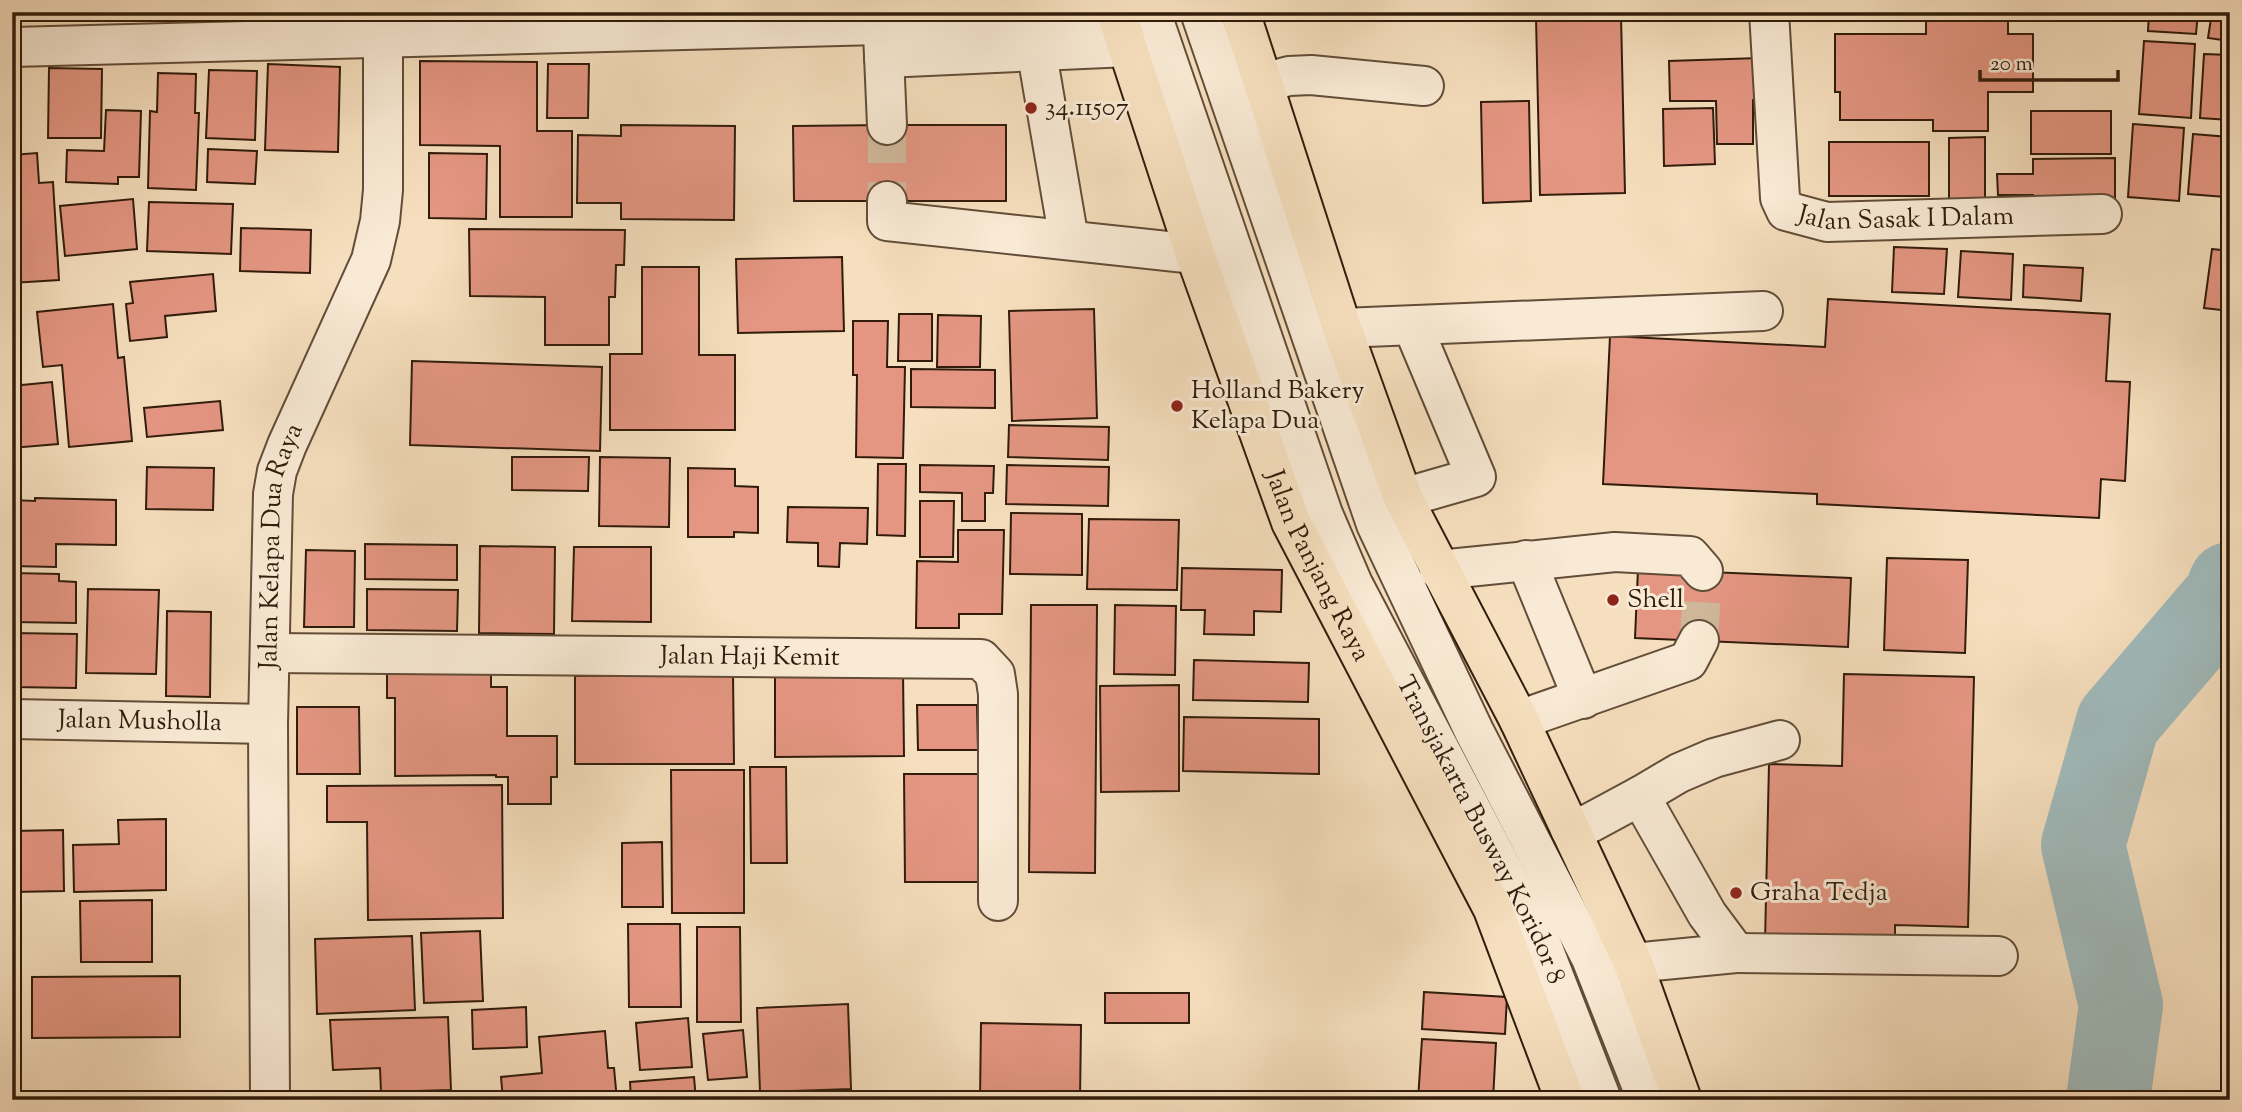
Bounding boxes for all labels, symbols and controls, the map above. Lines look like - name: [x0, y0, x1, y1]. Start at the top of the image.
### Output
- scale bar: [1980, 38, 2118, 82]
- text: 20 m: [1990, 50, 2033, 80]
- place label: 34.11507: [1045, 90, 1129, 127]
- marker: 34.11507: [1023, 100, 1039, 116]
- street label: Jalan Sasak I Dalam: [1792, 196, 2015, 241]
- place label: Holland Bakery Kelapa Dua: [1191, 373, 1364, 440]
- marker: Holland Bakery Kelapa Dua: [1169, 398, 1185, 414]
- street label: Jalan Kelapa Dua Raya: [251, 417, 313, 672]
- street label: Jalan Panjang Raya: [1255, 463, 1379, 668]
- place label: Shell: [1627, 582, 1684, 619]
- marker: Shell: [1605, 592, 1621, 608]
- street label: Jalan Haji Kemit: [658, 638, 840, 676]
- street label: Transjakarta Busway Koridor 8: [1386, 669, 1574, 990]
- street label: Jalan Musholla: [56, 701, 222, 742]
- place label: Graha Tedja: [1750, 875, 1888, 912]
- marker: Graha Tedja: [1728, 885, 1744, 901]

